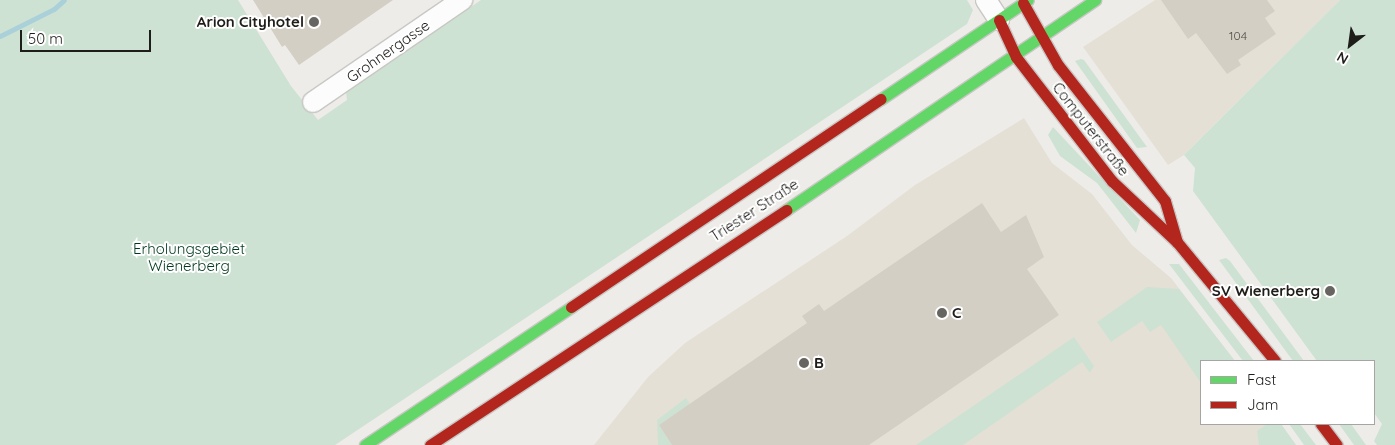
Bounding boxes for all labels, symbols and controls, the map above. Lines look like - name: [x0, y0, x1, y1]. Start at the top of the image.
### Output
- place label: Arion Cityhotel: [197, 13, 304, 31]
- marker: Arion Cityhotel: [308, 16, 320, 28]
- street label: Grohnergasse: [343, 16, 433, 86]
- scale bar: [22, 20, 154, 52]
- north arrow: [1325, 20, 1375, 70]
- text: 50 m: [28, 29, 63, 48]
- house number: 104: [1229, 29, 1247, 43]
- text: N: [1334, 48, 1351, 68]
- street label: Computerstraße: [1049, 79, 1133, 179]
- street label: Triester Straße: [706, 175, 802, 245]
- park label: Erholungsgebiet Wienerberg: [133, 239, 245, 274]
- place label: SV Wienerberg: [1212, 282, 1320, 300]
- marker: SV Wienerberg: [1324, 285, 1336, 297]
- place label: C: [952, 304, 961, 322]
- marker: C: [936, 307, 948, 319]
- place label: B: [814, 354, 824, 372]
- marker: B: [798, 357, 810, 369]
- legend: [1200, 360, 1375, 425]
- text: Fast: [1247, 370, 1276, 389]
- text: Jam: [1247, 395, 1278, 414]

